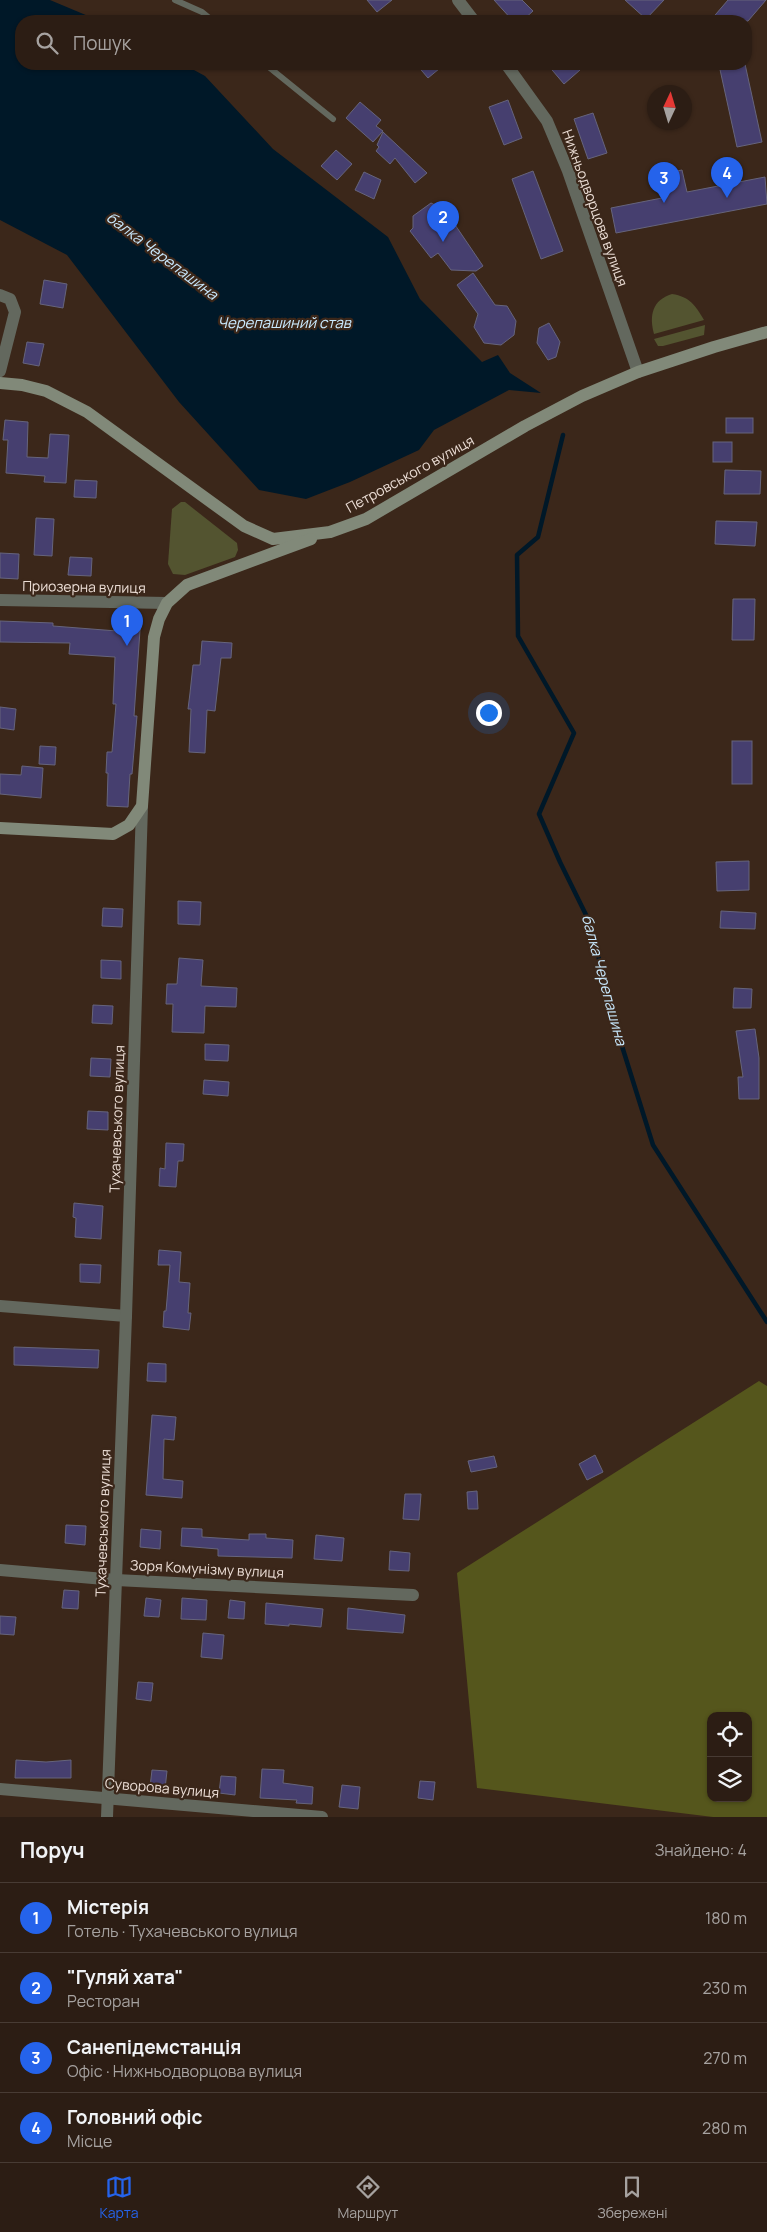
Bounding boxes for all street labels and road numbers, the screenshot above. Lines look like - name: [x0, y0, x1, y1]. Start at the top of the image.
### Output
- street label: Нижньодворцова вулиця: [558, 127, 633, 289]
- street label: Петровського вулиця: [342, 430, 477, 517]
- street label: Приозерна вулиця: [22, 576, 146, 597]
- street label: Тухачевського вулиця: [104, 1045, 129, 1193]
- street label: Тухачевського вулиця: [90, 1449, 115, 1597]
- street label: Зоря Комунізму вулиця: [130, 1555, 284, 1582]
- street label: Суворова вулиця: [104, 1773, 220, 1802]

